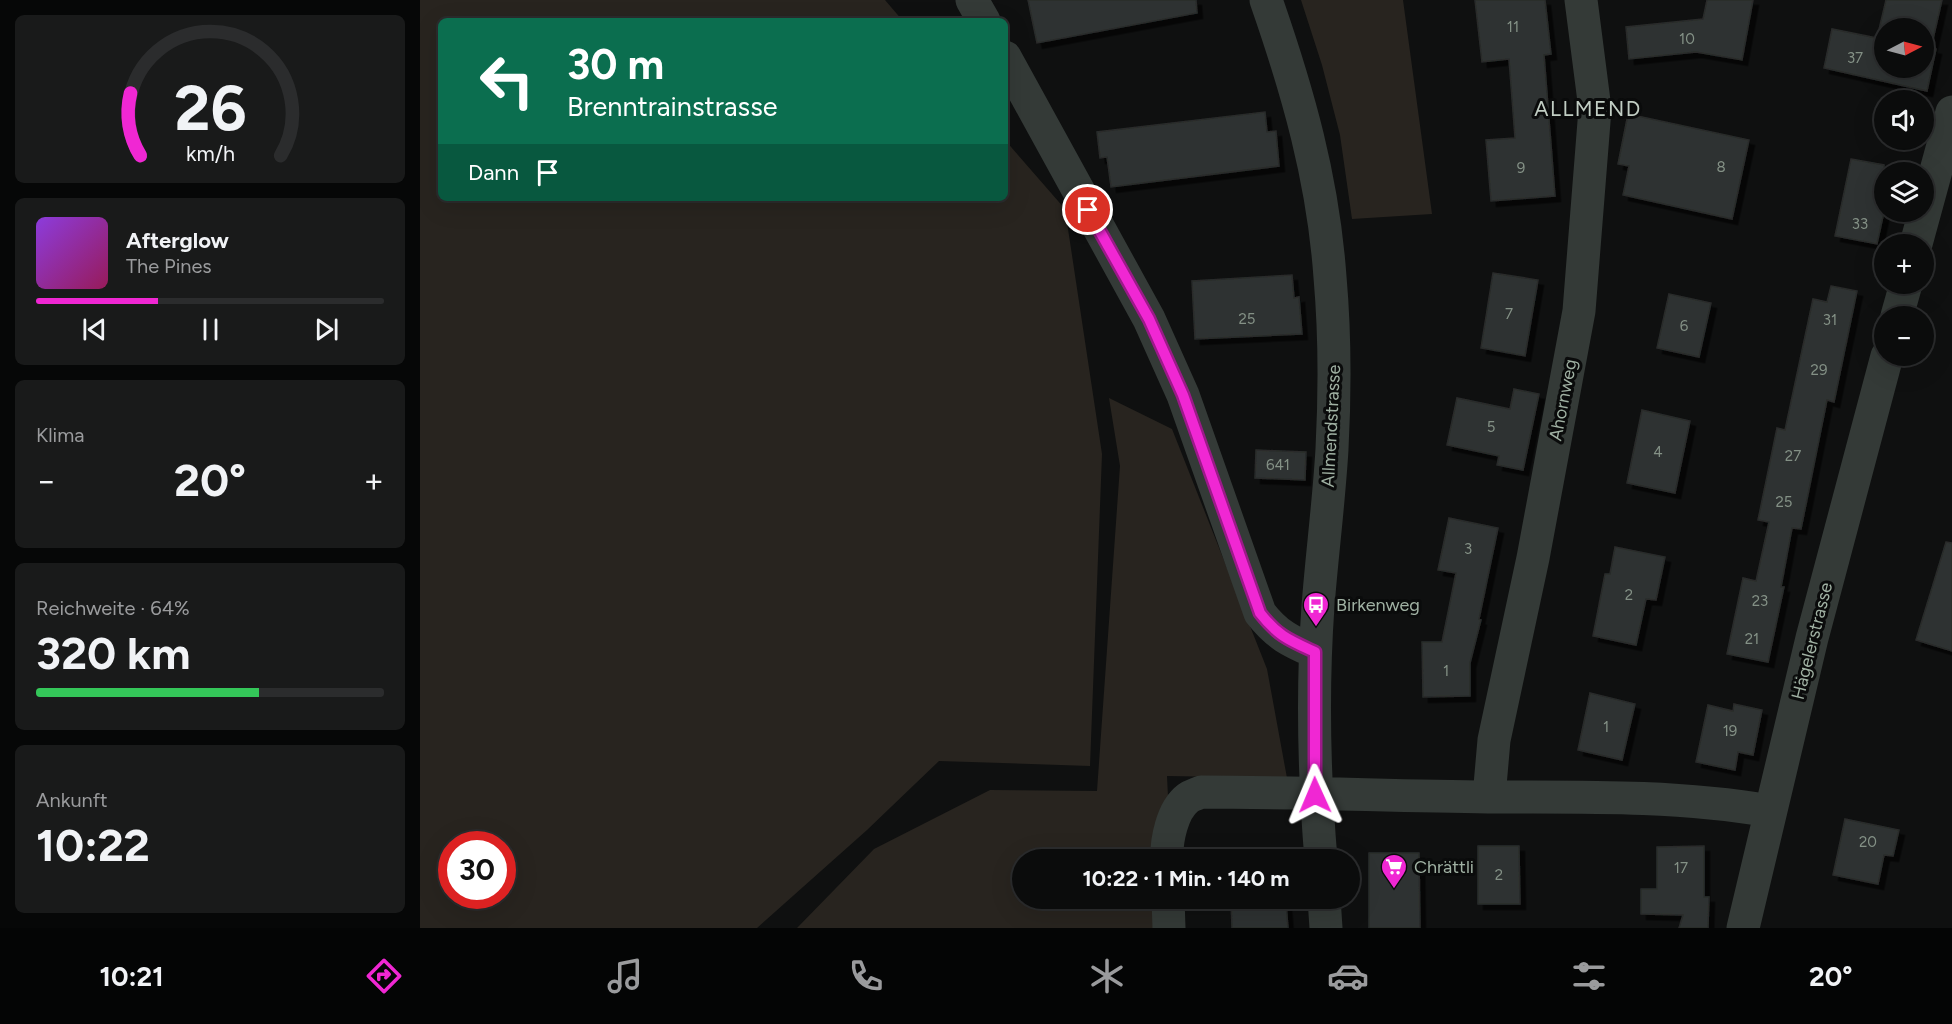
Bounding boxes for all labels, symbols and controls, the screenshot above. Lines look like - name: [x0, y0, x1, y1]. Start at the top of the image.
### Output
- house number: 11: [1507, 18, 1519, 36]
- north arrow: [1874, 18, 1934, 78]
- map controls: [1874, 18, 1934, 366]
- house number: 10: [1679, 30, 1695, 48]
- text: 30 m: [567, 39, 664, 90]
- icon: left: [468, 42, 546, 120]
- house number: 37: [1847, 49, 1863, 67]
- text: 26: [174, 71, 246, 146]
- text: Brenntrainstrasse: [567, 90, 778, 123]
- button: sound: [1874, 90, 1934, 150]
- district label: ALLMEND: [1534, 96, 1642, 121]
- text: km/h: [186, 141, 234, 166]
- icon: arrive: [531, 156, 564, 189]
- house number: 8: [1716, 158, 1726, 176]
- text: Dann: [468, 159, 519, 186]
- house number: 9: [1517, 159, 1525, 177]
- button: layers: [1874, 162, 1934, 222]
- pin: [1062, 184, 1113, 235]
- icon: arrive: [1071, 193, 1104, 226]
- house number: 33: [1852, 215, 1868, 233]
- text: Afterglow: [126, 227, 229, 254]
- button: +: [1874, 234, 1934, 294]
- text: The Pines: [126, 254, 212, 278]
- house number: 7: [1505, 305, 1513, 323]
- button: −: [1874, 306, 1934, 366]
- house number: 25: [1238, 310, 1256, 328]
- house number: 31: [1823, 311, 1837, 329]
- icon: previous: [78, 313, 111, 346]
- icon: pause: [194, 313, 227, 346]
- icon: next: [310, 313, 343, 346]
- house number: 6: [1680, 317, 1689, 335]
- street label: Ahornweg: [1544, 357, 1582, 443]
- house number: 29: [1811, 361, 1827, 379]
- street label: Allmendstrasse: [1317, 364, 1345, 488]
- house number: 5: [1487, 418, 1495, 436]
- text: Klima: [36, 423, 84, 447]
- house number: 4: [1653, 443, 1663, 461]
- house number: 27: [1785, 447, 1801, 465]
- text: 20°: [174, 453, 246, 507]
- house number: 641: [1266, 456, 1290, 474]
- text: −: [36, 461, 57, 500]
- text: +: [363, 461, 384, 500]
- house number: 25: [1775, 493, 1793, 511]
- house number: 3: [1464, 540, 1472, 558]
- street label: Hägelerstrasse: [1787, 580, 1837, 702]
- house number: 2: [1625, 586, 1633, 604]
- bus stop icon: Birkenweg: [1301, 590, 1331, 628]
- house number: 23: [1752, 592, 1768, 610]
- place label: Birkenweg: [1336, 594, 1420, 616]
- text: Reichweite · 64%: [36, 596, 190, 620]
- text: 320 km: [36, 626, 190, 680]
- house number: 21: [1745, 630, 1759, 648]
- house number: 1: [1443, 662, 1449, 680]
- house number: 1: [1603, 718, 1609, 736]
- house number: 19: [1723, 722, 1737, 740]
- position arrow: [1283, 763, 1347, 827]
- text: Ankunft: [36, 788, 108, 812]
- text: 10:22: [36, 818, 150, 872]
- speed limit sign: 30: [438, 831, 516, 909]
- house number: 20: [1859, 833, 1877, 851]
- supermarket icon: Chrättli: [1379, 852, 1409, 890]
- place label: Chrättli: [1414, 856, 1474, 878]
- house number: 17: [1674, 859, 1688, 877]
- text: 10:22 · 1 Min. · 140 m: [1083, 865, 1290, 892]
- house number: 2: [1495, 866, 1503, 884]
- icon: directions: [363, 955, 405, 997]
- icon: music: [604, 955, 646, 997]
- icon: phone: [845, 955, 887, 997]
- icon: climate: [1086, 955, 1128, 997]
- icon: car: [1327, 955, 1369, 997]
- icon: filters: [1568, 955, 1610, 997]
- text: 10:21: [100, 960, 164, 993]
- text: 20°: [1809, 960, 1852, 993]

